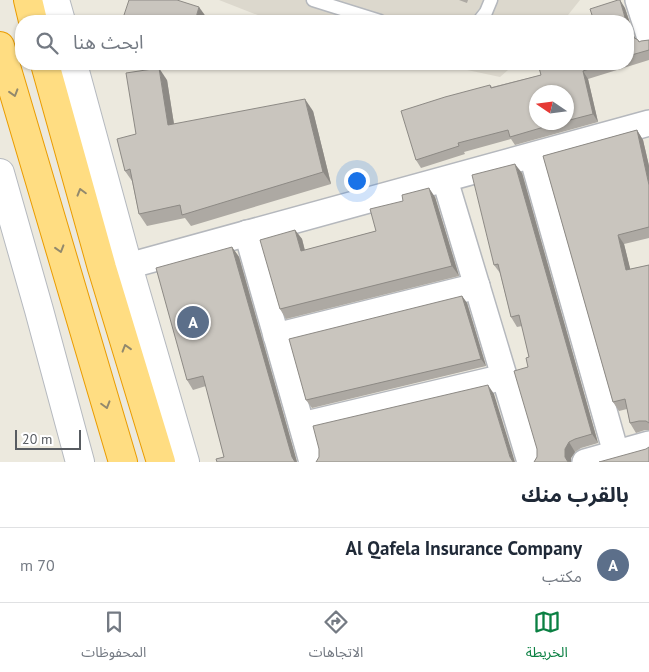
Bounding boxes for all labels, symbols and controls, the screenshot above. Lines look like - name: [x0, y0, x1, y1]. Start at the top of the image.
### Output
- search box: [15, 15, 634, 70]
- icon: search: [33, 29, 61, 57]
- text: ابحث هنا: [73, 30, 144, 54]
- north arrow: [529, 85, 574, 130]
- one-way arrow: [8, 89, 18, 97]
- your location: [344, 168, 370, 194]
- one-way arrow: [76, 188, 87, 197]
- one-way arrow: [55, 244, 65, 252]
- pin: A: [177, 303, 209, 341]
- one-way arrow: [122, 345, 132, 353]
- one-way arrow: [100, 400, 111, 409]
- scale bar: [15, 427, 81, 450]
- text: 20 m: [22, 430, 52, 448]
- text: بالقرب منك: [521, 481, 629, 508]
- text: Al Qafela Insurance Company: [346, 536, 582, 560]
- text: 70 m: [20, 555, 55, 575]
- text: A: [608, 555, 618, 575]
- text: مكتب: [542, 566, 582, 586]
- tab: المحفوظات: [81, 608, 146, 667]
- tab: الاتجاهات: [309, 608, 363, 667]
- tab: الخريطة: [526, 608, 568, 667]

